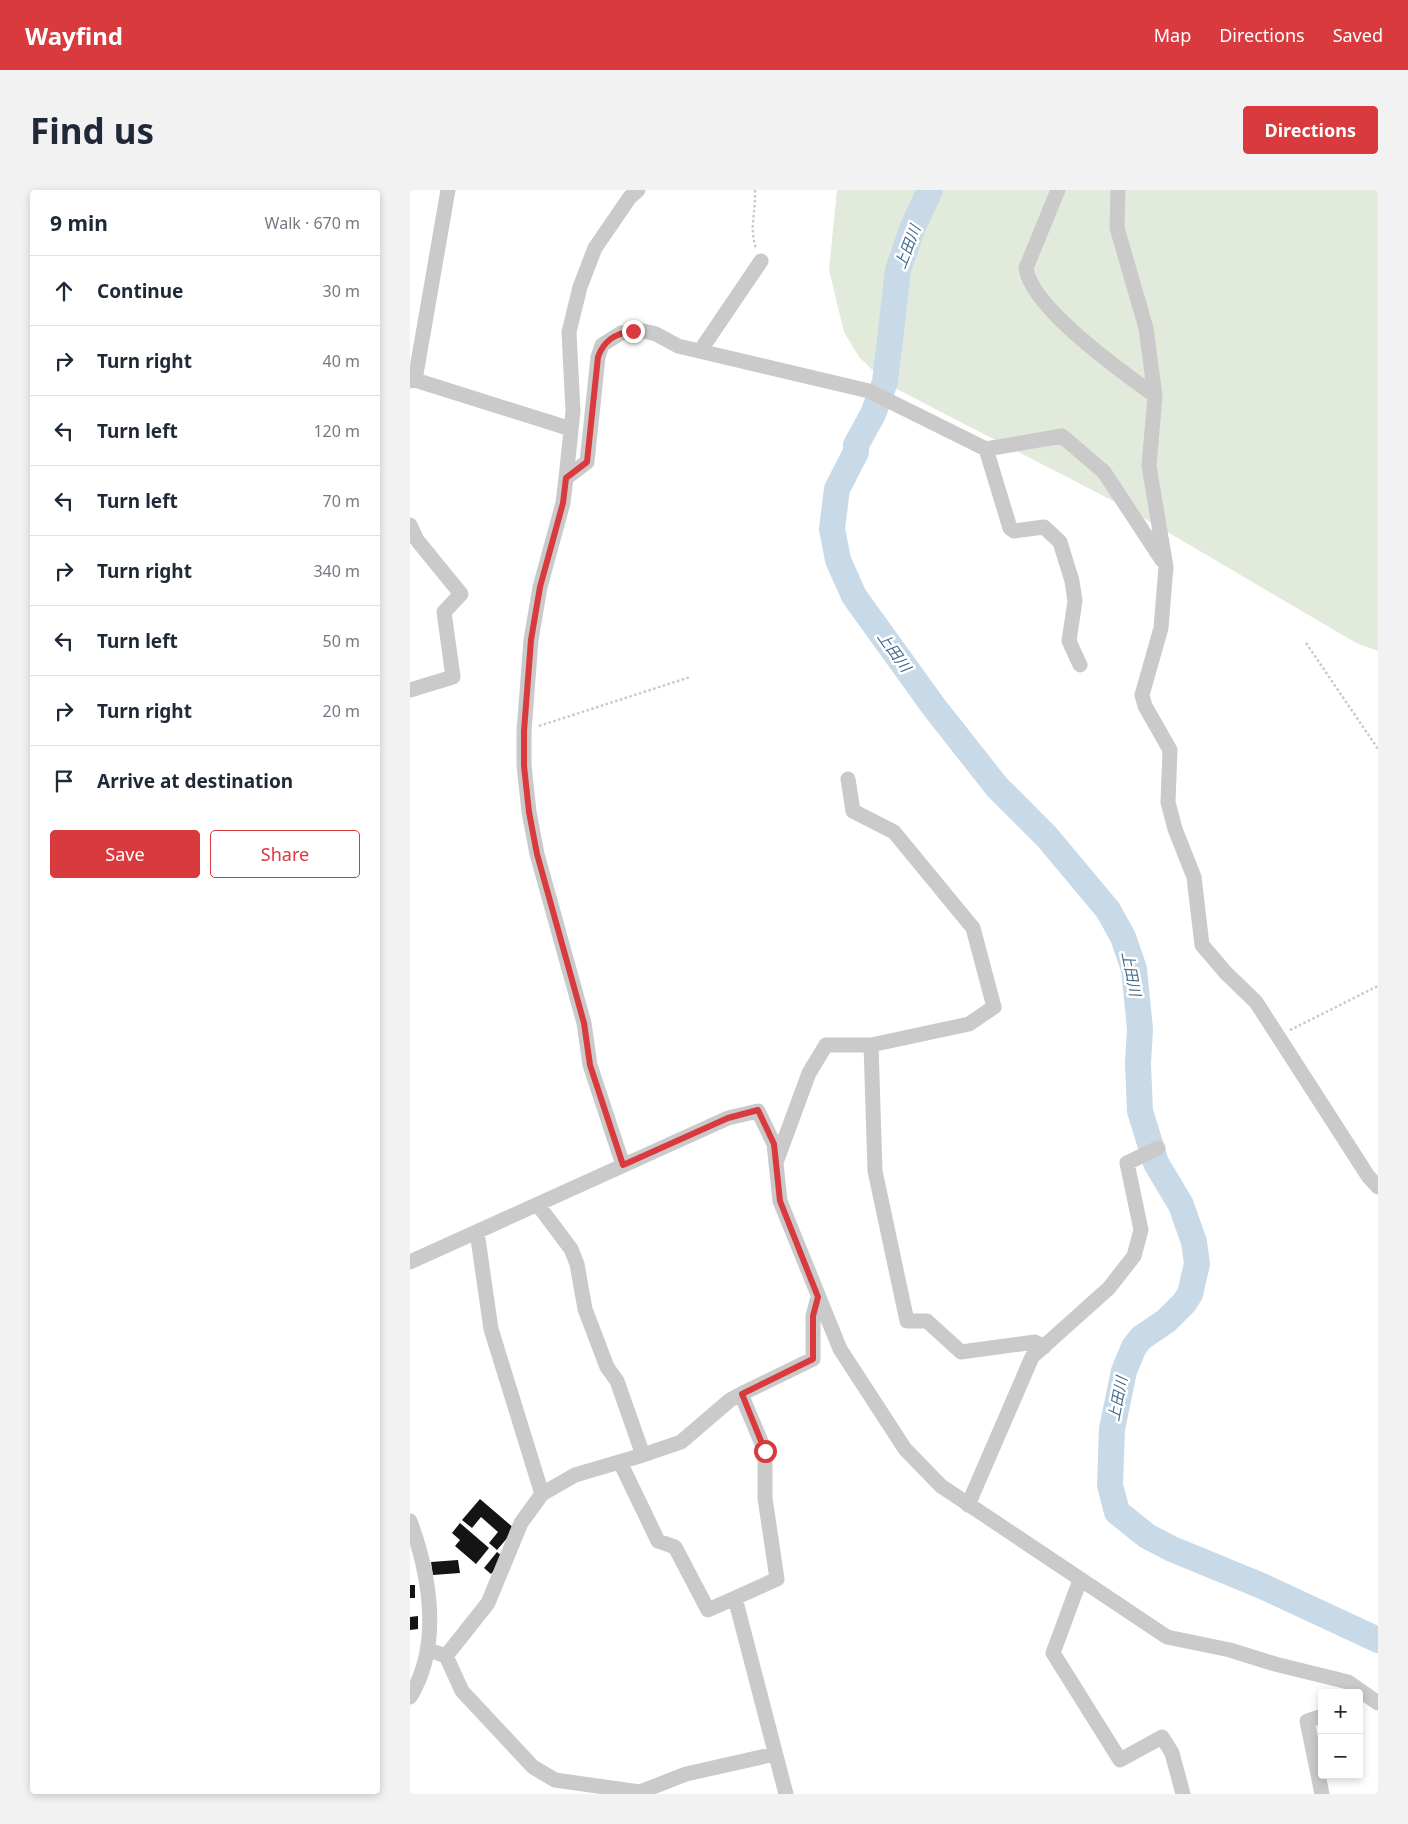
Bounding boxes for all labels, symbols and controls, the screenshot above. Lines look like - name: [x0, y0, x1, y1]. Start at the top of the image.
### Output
- text: Wayfind: [25, 19, 123, 52]
- text: Map: [1154, 23, 1191, 47]
- text: Directions: [1219, 23, 1305, 47]
- text: Saved: [1333, 23, 1383, 47]
- button: Directions: [1243, 106, 1378, 154]
- text: Find us: [30, 107, 154, 154]
- text: 9 min: [50, 209, 108, 237]
- text: Walk · 670 m: [265, 212, 360, 234]
- water label: 上田川: [890, 220, 925, 271]
- icon: ahead: [50, 277, 78, 305]
- text: Continue: [97, 278, 183, 304]
- text: 30 m: [323, 280, 360, 302]
- route end: [622, 320, 645, 343]
- icon: right: [50, 347, 78, 375]
- text: Turn right: [97, 348, 192, 374]
- text: 40 m: [323, 350, 360, 372]
- icon: left: [50, 417, 78, 445]
- text: Turn left: [97, 418, 178, 444]
- text: 120 m: [313, 420, 360, 442]
- icon: left: [50, 487, 78, 515]
- text: Turn left: [97, 488, 178, 514]
- text: 70 m: [323, 490, 360, 512]
- icon: right: [50, 557, 78, 585]
- text: Turn right: [97, 558, 192, 584]
- text: 340 m: [313, 560, 360, 582]
- icon: left: [50, 627, 78, 655]
- water label: 上田川: [873, 627, 917, 677]
- text: Turn left: [97, 628, 178, 654]
- text: 50 m: [323, 630, 360, 652]
- icon: right: [50, 697, 78, 725]
- text: Turn right: [97, 698, 192, 724]
- text: 20 m: [323, 700, 360, 722]
- icon: arrive: [50, 767, 78, 795]
- text: Arrive at destination: [97, 768, 293, 794]
- button: Save: [50, 830, 200, 878]
- button: Share: [210, 830, 360, 878]
- water label: 上田川: [1118, 950, 1146, 1000]
- water label: 上田川: [1103, 1373, 1132, 1423]
- route start: [754, 1440, 777, 1463]
- map controls: [1318, 1689, 1363, 1779]
- button: +: [1318, 1689, 1363, 1734]
- button: −: [1318, 1734, 1363, 1779]

